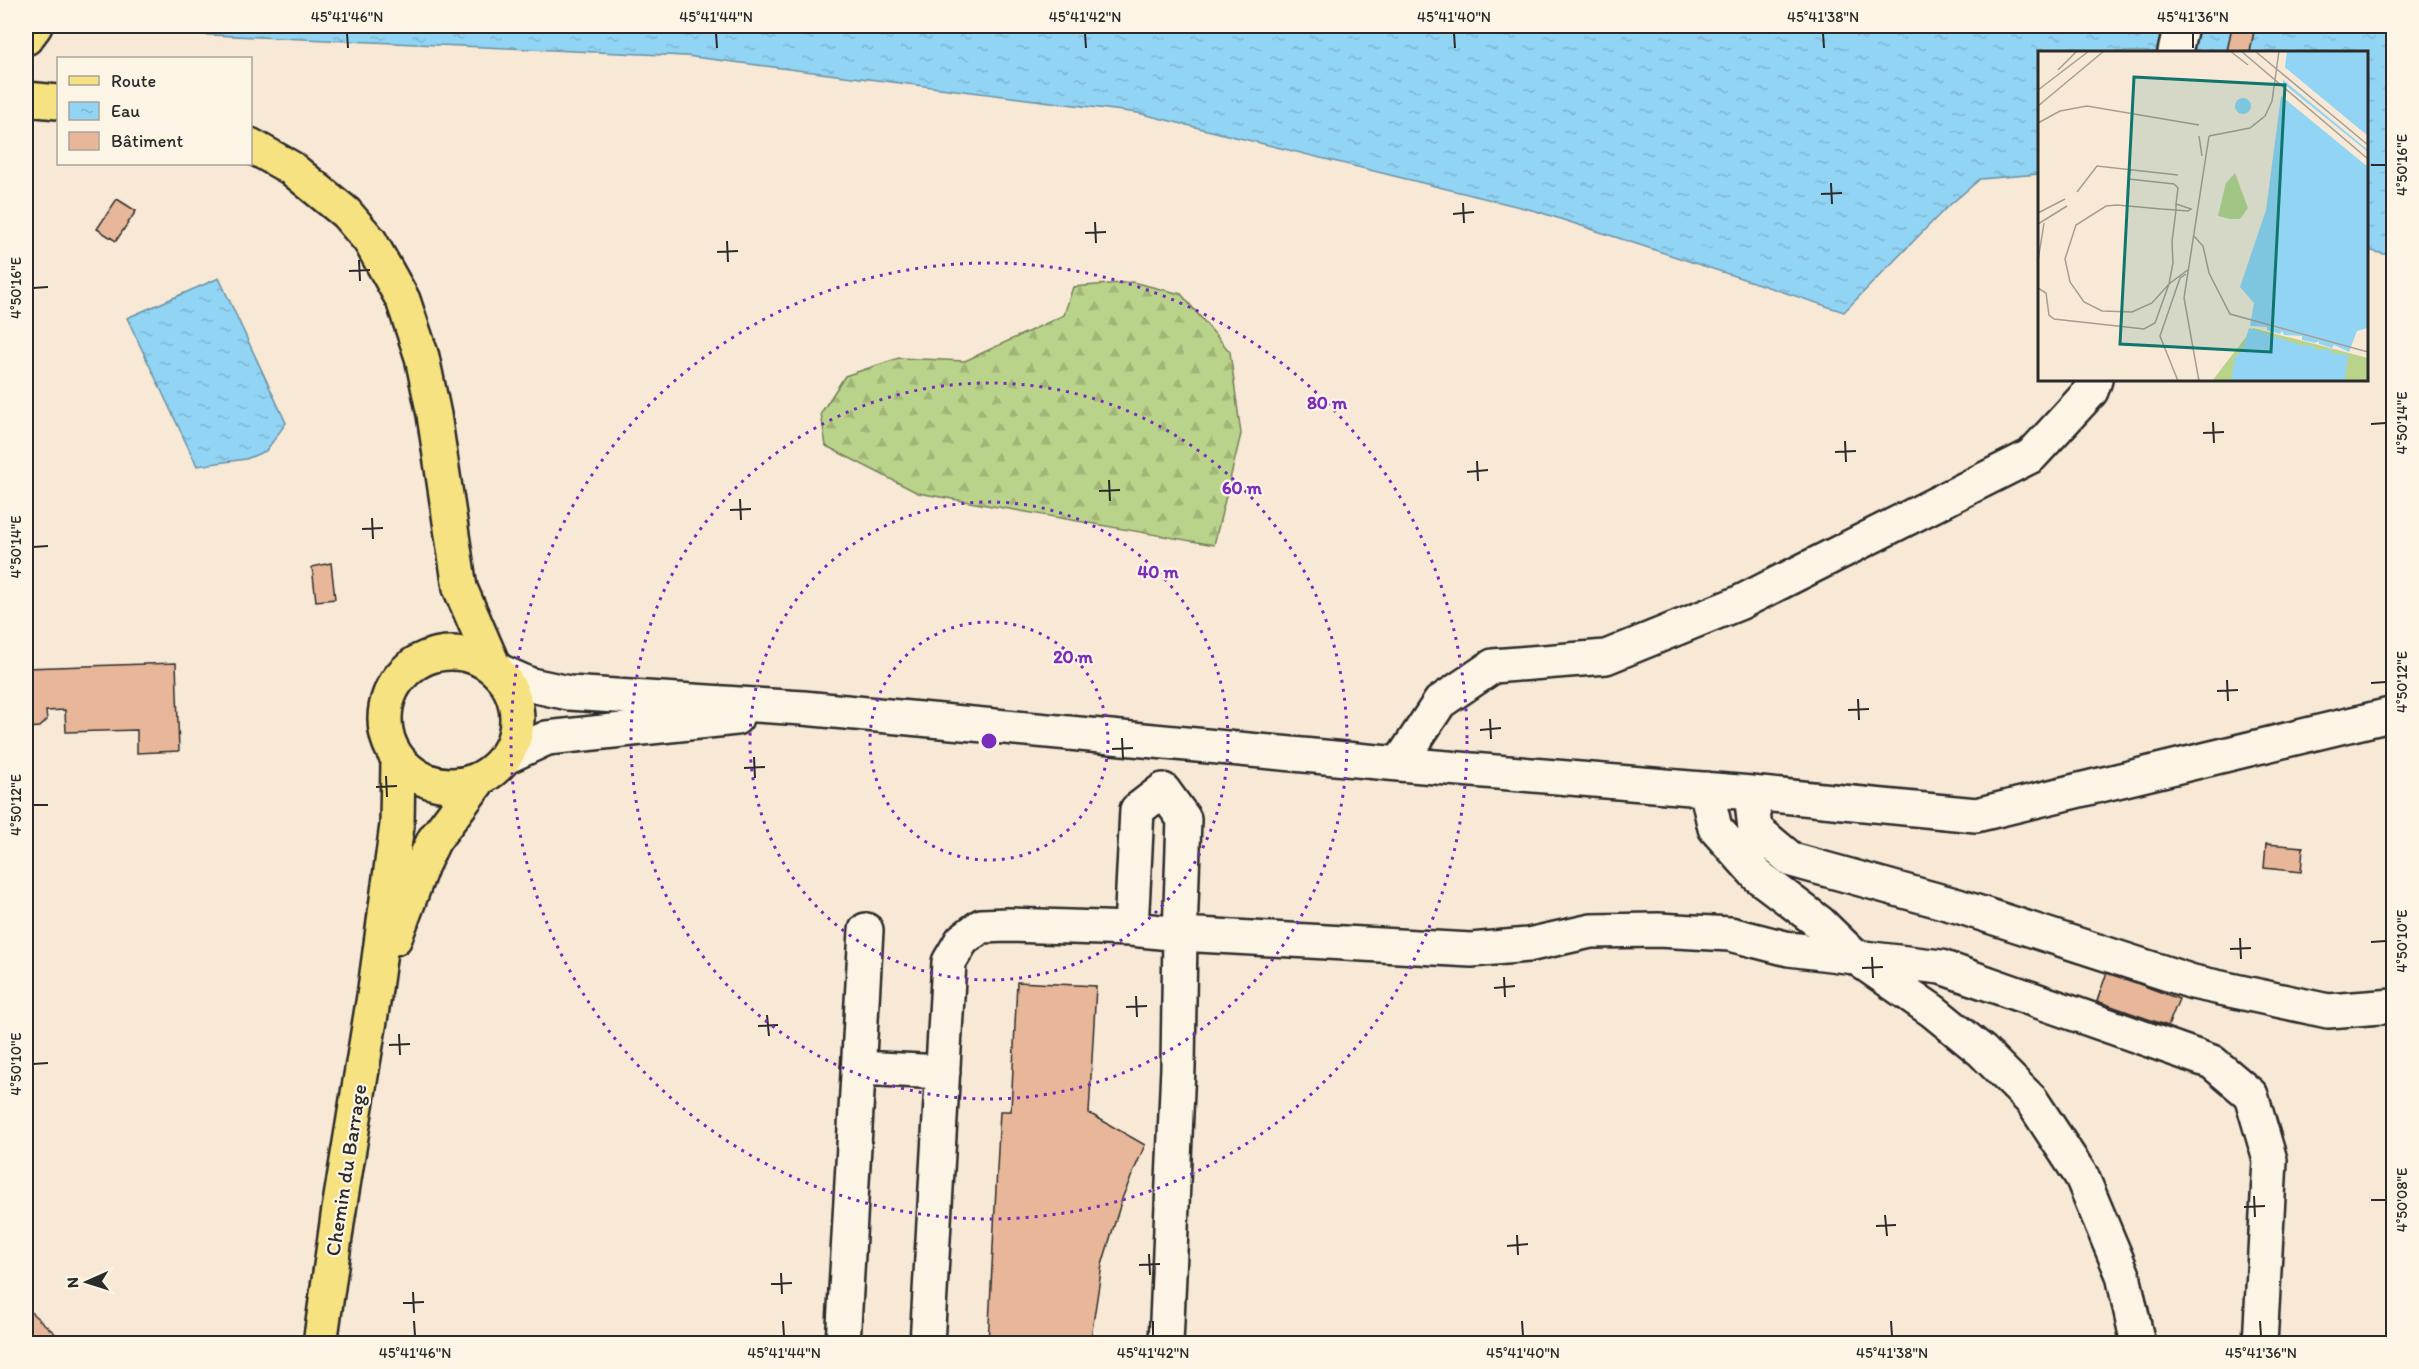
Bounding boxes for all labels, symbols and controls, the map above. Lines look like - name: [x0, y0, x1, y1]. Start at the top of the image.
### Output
- text: 45°41'46"N: [311, 8, 383, 26]
- text: 45°41'44"N: [679, 8, 753, 26]
- text: 45°41'42"N: [1049, 8, 1121, 26]
- text: 45°41'40"N: [1417, 8, 1491, 26]
- text: 45°41'38"N: [1787, 8, 1859, 26]
- text: 45°41'36"N: [2157, 8, 2229, 26]
- inset map: [2038, 51, 2368, 381]
- legend: [57, 57, 252, 165]
- text: Route: [111, 70, 156, 92]
- text: Eau: [111, 100, 140, 122]
- text: Bâtiment: [111, 130, 184, 152]
- text: 4°50'16"E: [2393, 134, 2411, 196]
- text: 4°50'16"E: [7, 257, 25, 319]
- text: 4°50'14"E: [2393, 391, 2411, 455]
- text: 80 m: [1307, 392, 1348, 414]
- text: 60 m: [1222, 477, 1263, 499]
- text: 4°50'14"E: [7, 515, 25, 579]
- text: 40 m: [1137, 561, 1179, 583]
- text: 20 m: [1053, 646, 1094, 668]
- text: 4°50'12"E: [2393, 651, 2411, 713]
- centre of rings: [979, 731, 999, 751]
- text: 4°50'12"E: [7, 774, 25, 836]
- text: 4°50'10"E: [2393, 909, 2411, 973]
- text: 4°50'10"E: [7, 1032, 25, 1096]
- street label: Chemin du Barrage: [320, 1082, 371, 1258]
- text: 4°50'08"E: [2393, 1168, 2411, 1232]
- north arrow: [57, 1252, 117, 1312]
- text: N: [63, 1277, 82, 1289]
- text: 45°41'46"N: [379, 1344, 451, 1362]
- text: 45°41'44"N: [747, 1344, 821, 1362]
- text: 45°41'42"N: [1117, 1344, 1189, 1362]
- text: 45°41'40"N: [1486, 1344, 1560, 1362]
- text: 45°41'38"N: [1856, 1344, 1928, 1362]
- text: 45°41'36"N: [2225, 1344, 2297, 1362]

